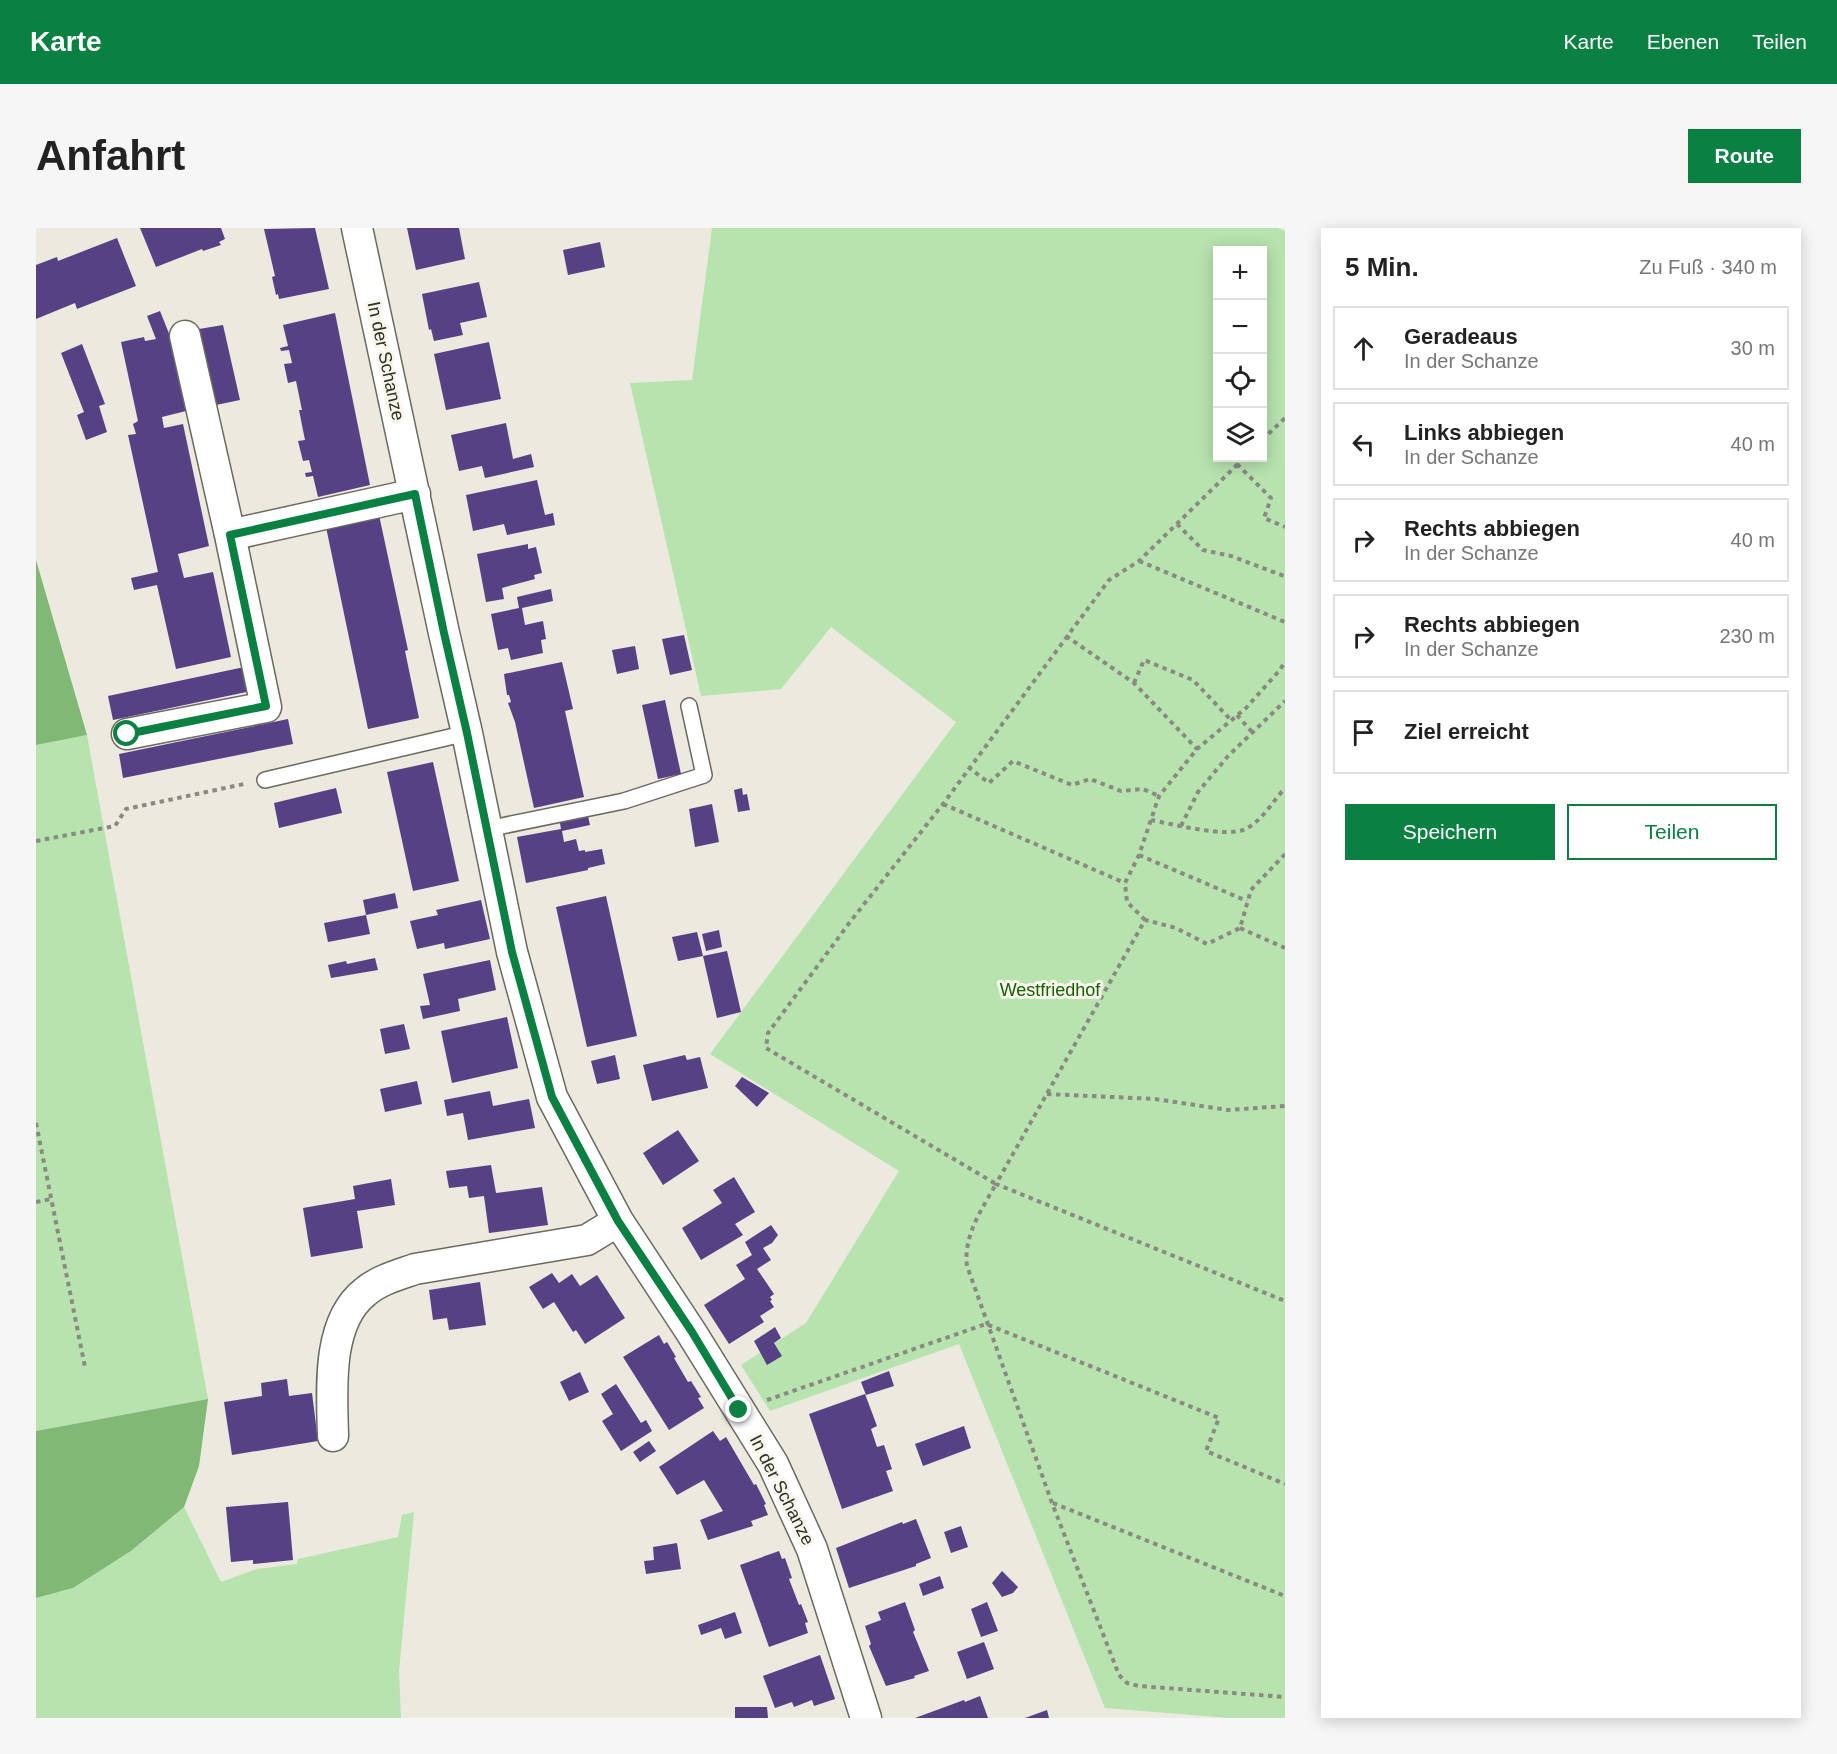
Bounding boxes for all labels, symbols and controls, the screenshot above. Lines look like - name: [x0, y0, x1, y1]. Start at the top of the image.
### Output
- text: Karte: [30, 26, 102, 57]
- text: Karte: [1564, 30, 1614, 53]
- text: Ebenen: [1647, 30, 1719, 53]
- text: Teilen: [1752, 30, 1807, 53]
- button: Route: [1688, 129, 1801, 183]
- text: Anfahrt: [36, 132, 185, 179]
- map controls: [1213, 246, 1267, 462]
- button: +: [1213, 246, 1267, 300]
- text: 5 Min.: [1345, 252, 1419, 282]
- text: Zu Fuß · 340 m: [1639, 256, 1777, 278]
- street label: In der Schanze: [364, 300, 408, 422]
- button: −: [1213, 300, 1267, 354]
- text: Geradeaus: [1404, 324, 1518, 349]
- icon: ahead: [1347, 332, 1380, 365]
- text: 30 m: [1731, 337, 1775, 359]
- text: In der Schanze: [1404, 350, 1539, 372]
- button: locate: [1213, 354, 1267, 408]
- button: layers: [1213, 408, 1267, 462]
- text: Links abbiegen: [1404, 420, 1564, 445]
- icon: left: [1347, 428, 1380, 461]
- text: 40 m: [1731, 433, 1775, 455]
- text: In der Schanze: [1404, 446, 1539, 468]
- text: Rechts abbiegen: [1404, 516, 1580, 541]
- icon: right: [1347, 524, 1380, 557]
- text: 40 m: [1731, 529, 1775, 551]
- text: In der Schanze: [1404, 542, 1539, 564]
- text: Rechts abbiegen: [1404, 612, 1580, 637]
- icon: right: [1347, 620, 1380, 653]
- text: 230 m: [1719, 625, 1775, 647]
- text: In der Schanze: [1404, 638, 1539, 660]
- icon: arrive: [1347, 716, 1380, 749]
- text: Ziel erreicht: [1404, 719, 1529, 744]
- route start: [113, 720, 139, 746]
- button: Speichern: [1345, 804, 1555, 860]
- button: Teilen: [1567, 804, 1777, 860]
- park label: Westfriedhof: [1000, 980, 1101, 1000]
- route end: [725, 1396, 751, 1422]
- street label: In der Schanze: [746, 1432, 818, 1548]

